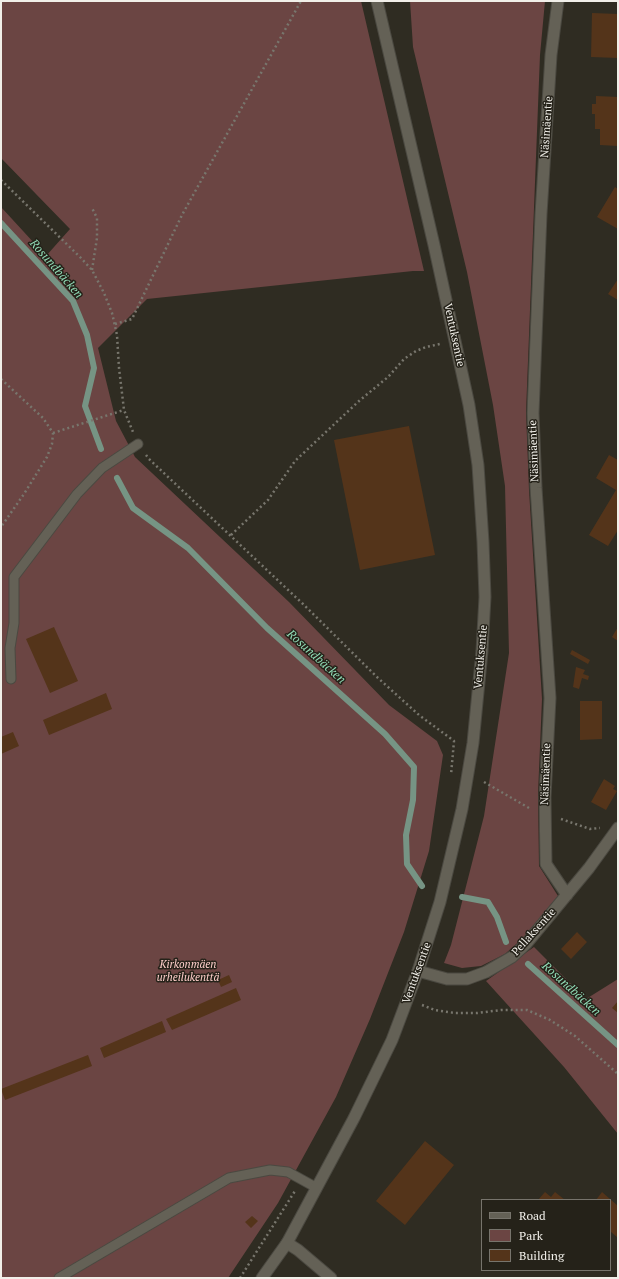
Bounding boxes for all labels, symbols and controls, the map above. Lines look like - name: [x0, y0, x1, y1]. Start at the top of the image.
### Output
- street label: Näsimäentie: [538, 96, 556, 158]
- water label: Rosundbäcken: [26, 237, 86, 301]
- street label: Ventuksentie: [441, 302, 467, 368]
- street label: Näsimäentie: [526, 420, 542, 482]
- street label: Ventuksentie: [472, 624, 490, 690]
- water label: Rosundbäcken: [284, 627, 348, 687]
- street label: Näsimäentie: [538, 743, 554, 805]
- street label: Pellaksentie: [509, 906, 559, 958]
- street label: Ventuksentie: [400, 940, 434, 1006]
- park label: Kirkonmäen urheilukenttä: [157, 958, 219, 984]
- water label: Rosundbäcken: [539, 959, 603, 1019]
- legend: [481, 1199, 611, 1271]
- text: Road: [519, 1208, 546, 1223]
- text: Park: [519, 1228, 543, 1243]
- text: Building: [519, 1248, 564, 1263]

